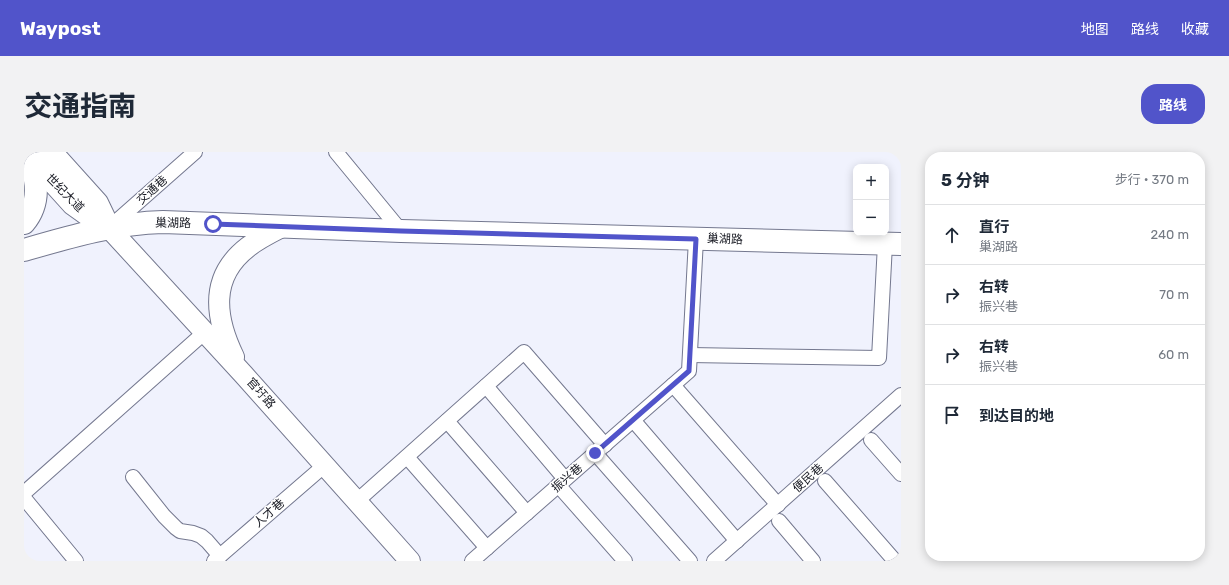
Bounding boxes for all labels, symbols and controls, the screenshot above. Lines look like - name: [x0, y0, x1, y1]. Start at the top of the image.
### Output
- text: Waypost: [20, 17, 101, 40]
- text: 地图: [1081, 21, 1109, 38]
- text: 路线: [1131, 21, 1159, 38]
- text: 收藏: [1181, 21, 1209, 38]
- button: 路线: [1141, 84, 1205, 124]
- text: 交通指南: [24, 90, 136, 123]
- map controls: [853, 164, 889, 236]
- button: +: [853, 164, 889, 200]
- text: 5 分钟: [941, 170, 990, 190]
- street label: 世纪大道: [43, 171, 87, 215]
- text: 步行 · 370 m: [1115, 172, 1189, 187]
- street label: 交通巷: [134, 173, 170, 207]
- button: −: [853, 200, 889, 236]
- route start: [204, 215, 222, 233]
- street label: 巢湖路: [155, 216, 191, 230]
- text: 直行: [979, 218, 1009, 236]
- icon: ahead: [941, 224, 963, 246]
- text: 240 m: [1150, 227, 1189, 242]
- street label: 巢湖路: [707, 231, 743, 247]
- text: 巢湖路: [979, 239, 1018, 254]
- text: 右转: [979, 278, 1009, 296]
- icon: right: [941, 284, 963, 306]
- text: 70 m: [1159, 287, 1189, 302]
- text: 振兴巷: [979, 299, 1018, 314]
- text: 右转: [979, 338, 1009, 356]
- icon: right: [941, 344, 963, 366]
- text: 60 m: [1158, 347, 1189, 362]
- text: 振兴巷: [979, 359, 1018, 374]
- street label: 官圩路: [244, 375, 278, 411]
- icon: arrive: [941, 404, 963, 426]
- text: 到达目的地: [979, 407, 1054, 425]
- route end: [586, 444, 604, 462]
- street label: 振兴巷: [549, 461, 585, 495]
- street label: 便民巷: [790, 461, 826, 495]
- street label: 人才巷: [251, 496, 287, 530]

